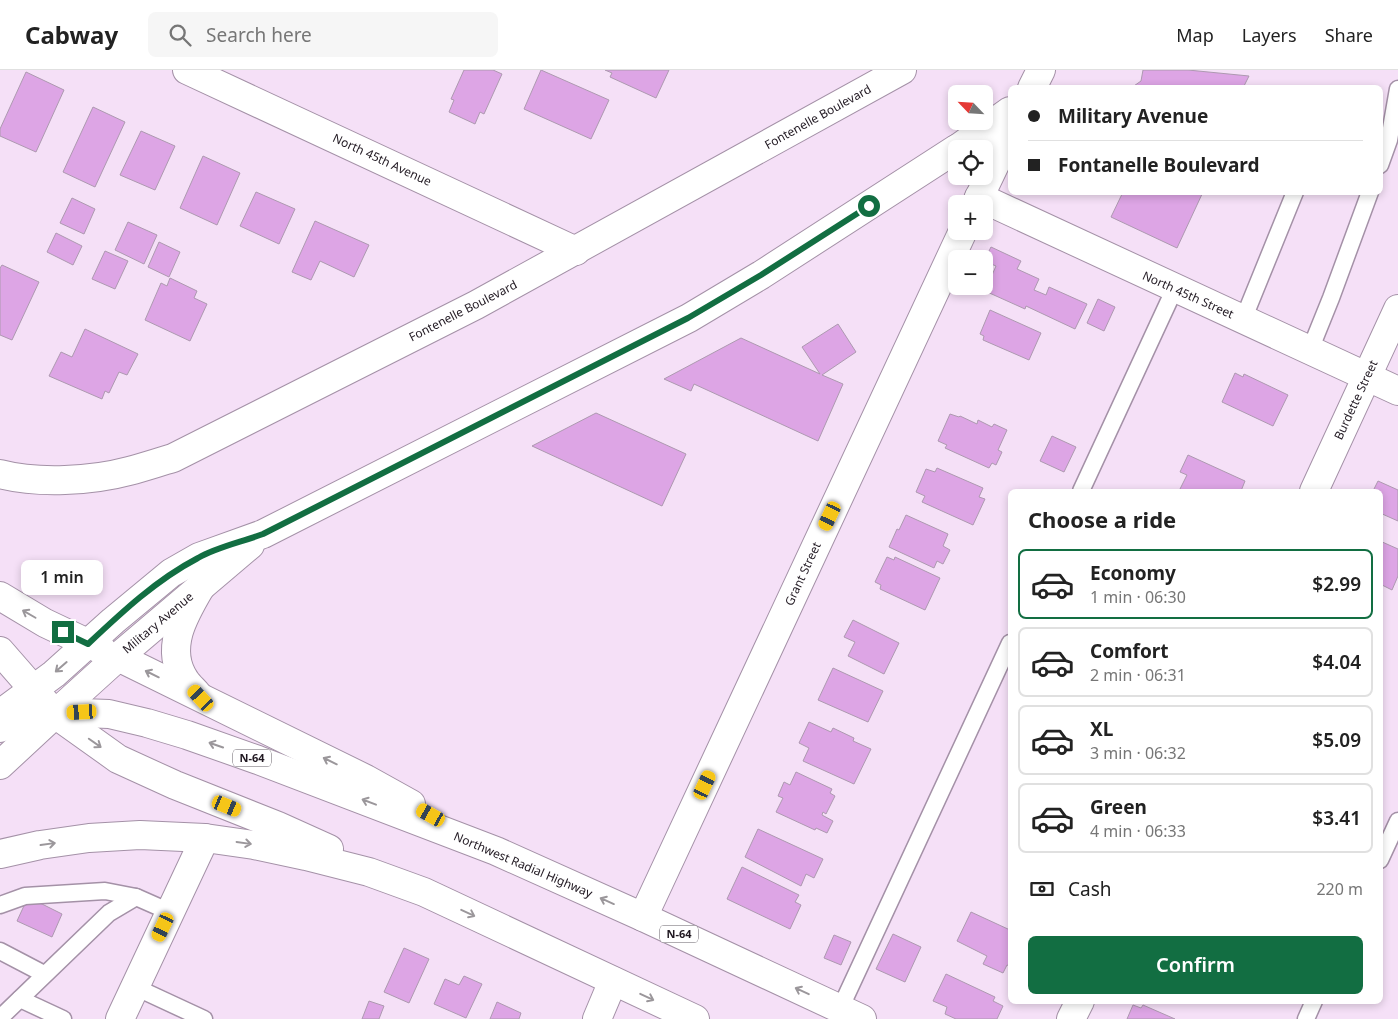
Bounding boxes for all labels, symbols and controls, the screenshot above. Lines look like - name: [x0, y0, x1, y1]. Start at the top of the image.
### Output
- search box: [148, 12, 498, 57]
- text: Cabway: [25, 18, 118, 51]
- icon: search: [166, 21, 194, 49]
- text: Search here: [206, 22, 312, 48]
- text: Map: [1176, 23, 1214, 47]
- text: Layers: [1242, 23, 1297, 47]
- text: Share: [1325, 23, 1373, 47]
- street label: Fontenelle Boulevard: [761, 80, 874, 153]
- north arrow: [948, 85, 992, 130]
- map controls: [948, 85, 993, 295]
- text: Military Avenue: [1058, 103, 1208, 129]
- street label: North 45th Avenue: [330, 129, 434, 190]
- button: locate: [948, 140, 993, 185]
- text: Fontanelle Boulevard: [1058, 152, 1259, 178]
- route start: [858, 195, 880, 217]
- button: +: [948, 195, 993, 240]
- button: −: [948, 250, 993, 295]
- street label: North 45th Street: [1140, 267, 1237, 323]
- street label: Fontenelle Boulevard: [406, 276, 520, 345]
- street label: Burdette Street: [1330, 357, 1382, 442]
- car: [816, 499, 843, 533]
- text: Choose a ride: [1028, 504, 1176, 534]
- street label: Grant Street: [780, 539, 825, 608]
- callout: 1 min: [22, 560, 104, 594]
- text: Economy: [1090, 560, 1176, 586]
- icon: car: [1030, 562, 1075, 607]
- text: 1 min: [40, 566, 84, 588]
- text: $2.99: [1312, 571, 1361, 597]
- text: 1 min · 06:30: [1090, 586, 1186, 608]
- street label: Military Avenue: [119, 588, 197, 657]
- one-way arrow: [23, 608, 37, 618]
- route end: [52, 621, 74, 643]
- text: Comfort: [1090, 638, 1169, 664]
- icon: car: [1030, 640, 1075, 685]
- text: $4.04: [1312, 649, 1361, 675]
- one-way arrow: [55, 662, 68, 673]
- text: 2 min · 06:31: [1090, 664, 1186, 686]
- one-way arrow: [145, 669, 160, 679]
- car: [185, 682, 216, 714]
- car: [66, 704, 97, 720]
- text: XL: [1090, 716, 1113, 742]
- icon: car: [1030, 718, 1075, 763]
- text: $5.09: [1312, 727, 1361, 753]
- one-way arrow: [88, 738, 102, 748]
- one-way arrow: [209, 740, 225, 750]
- text: 3 min · 06:32: [1090, 742, 1186, 764]
- road number: N-64: [233, 750, 271, 766]
- one-way arrow: [323, 756, 338, 765]
- car: [691, 768, 718, 802]
- car: [210, 793, 243, 819]
- text: Green: [1090, 794, 1147, 820]
- icon: car: [1030, 796, 1075, 841]
- one-way arrow: [361, 797, 377, 806]
- car: [414, 801, 447, 829]
- text: $3.41: [1312, 805, 1361, 831]
- text: 4 min · 06:33: [1090, 820, 1186, 842]
- street label: Northwest Radial Highway: [451, 828, 596, 902]
- one-way arrow: [39, 838, 55, 848]
- one-way arrow: [236, 838, 252, 848]
- icon: cash: [1028, 875, 1056, 903]
- text: Cash: [1068, 876, 1112, 902]
- text: 220 m: [1316, 878, 1363, 900]
- one-way arrow: [600, 895, 615, 905]
- one-way arrow: [460, 908, 475, 918]
- car: [149, 910, 176, 944]
- road number: N-64: [660, 926, 698, 942]
- button: Confirm: [1028, 936, 1363, 994]
- one-way arrow: [795, 986, 810, 995]
- one-way arrow: [639, 992, 654, 1002]

